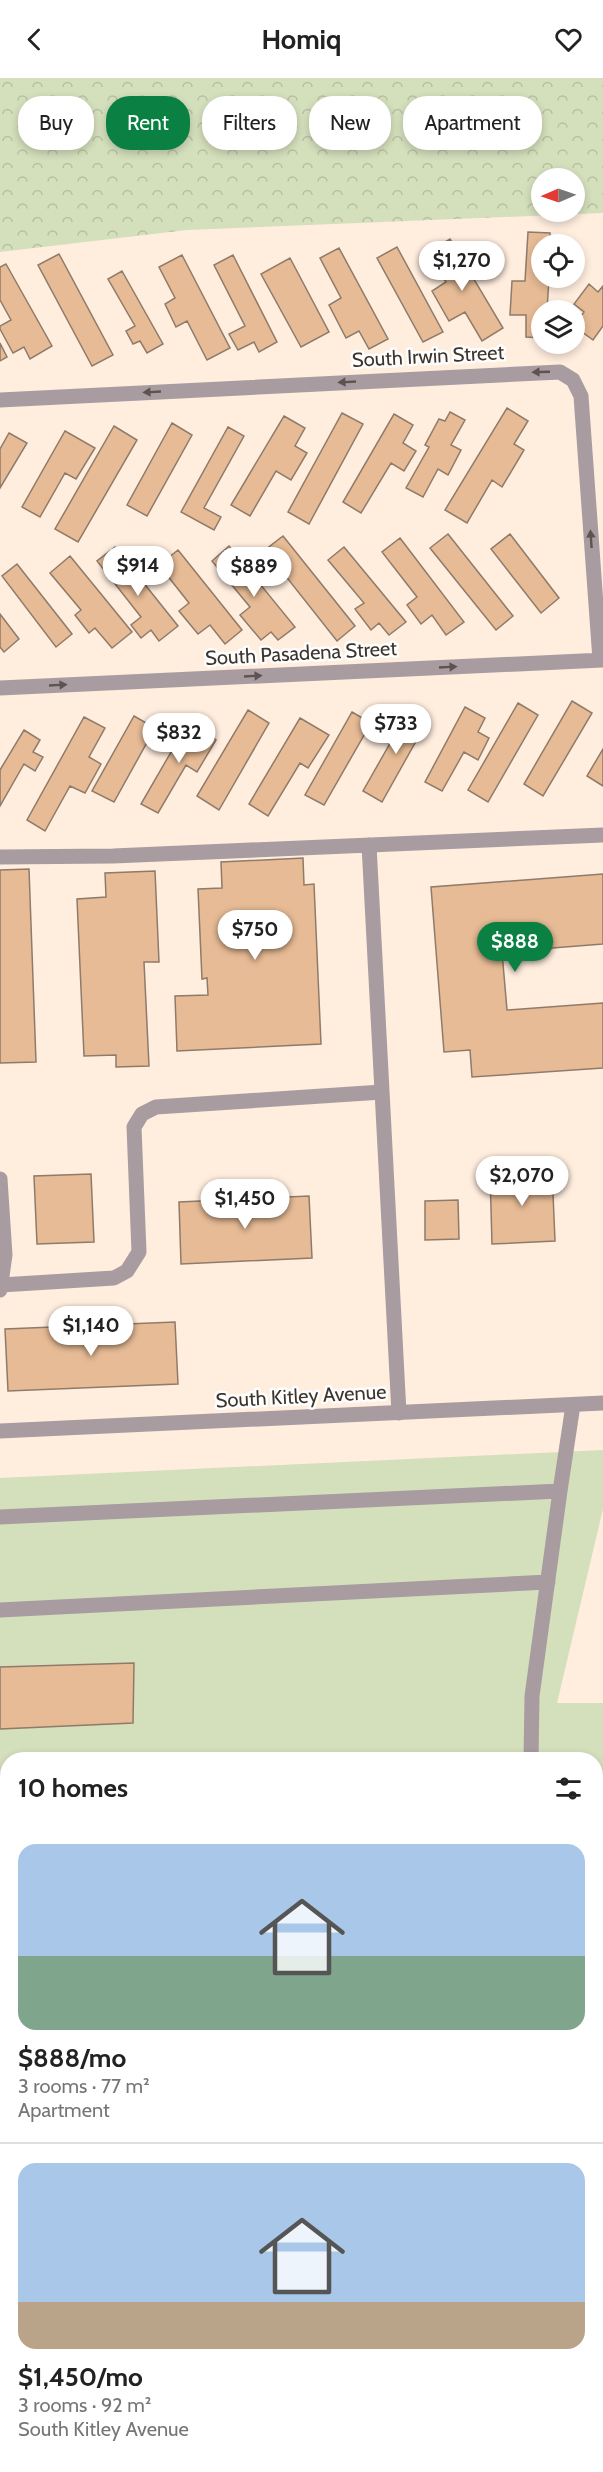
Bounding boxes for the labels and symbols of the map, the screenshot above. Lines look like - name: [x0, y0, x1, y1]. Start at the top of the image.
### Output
- north arrow: [531, 168, 585, 222]
- pin: $1,270: [413, 241, 511, 292]
- street label: South Irwin Street: [351, 340, 505, 372]
- one-way arrow: [532, 367, 551, 376]
- one-way arrow: [337, 377, 356, 386]
- one-way arrow: [142, 387, 161, 396]
- one-way arrow: [586, 529, 596, 548]
- pin: $914: [102, 546, 174, 597]
- pin: $889: [218, 547, 290, 598]
- street label: South Pasadena Street: [205, 636, 398, 670]
- one-way arrow: [439, 663, 458, 672]
- one-way arrow: [244, 671, 263, 680]
- one-way arrow: [49, 680, 68, 689]
- pin: $733: [360, 704, 432, 755]
- pin: $832: [143, 713, 215, 764]
- pin: $750: [219, 910, 291, 961]
- pin: $888: [479, 922, 551, 973]
- pin: $2,070: [473, 1156, 571, 1207]
- pin: $1,450: [196, 1179, 294, 1230]
- pin: $1,140: [42, 1306, 140, 1357]
- street label: South Kitley Avenue: [215, 1380, 387, 1412]

